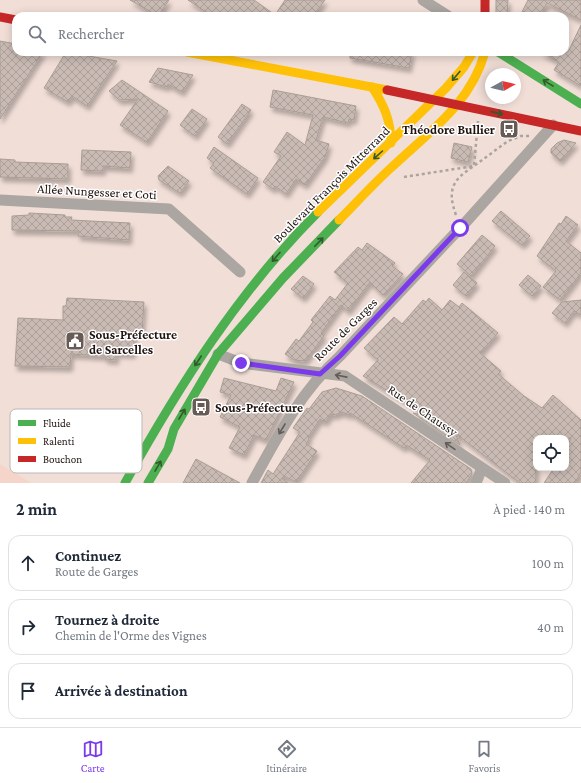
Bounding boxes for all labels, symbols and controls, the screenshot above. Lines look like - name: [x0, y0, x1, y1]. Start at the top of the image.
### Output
- search box: [12, 12, 569, 56]
- icon: search: [26, 23, 48, 45]
- text: Rechercher: [58, 26, 125, 42]
- north arrow: [485, 68, 521, 104]
- one-way arrow: [451, 71, 460, 82]
- one-way arrow: [542, 79, 554, 87]
- one-way arrow: [490, 109, 503, 117]
- bus stop icon: Théodore Bullier: [498, 118, 520, 140]
- place label: Théodore Bullier: [402, 122, 496, 137]
- street label: Boulevard François Mitterrand: [270, 123, 393, 246]
- one-way arrow: [373, 151, 383, 160]
- street label: Allée Nungesser et Coti: [37, 181, 158, 202]
- route start: [451, 219, 469, 237]
- one-way arrow: [314, 237, 324, 247]
- one-way arrow: [272, 252, 281, 263]
- street label: Route de Garges: [311, 295, 380, 364]
- place label: Sous-Préfecture de Sarcelles: [89, 327, 177, 357]
- public building icon: Sous-Préfecture de Sarcelles: [64, 330, 86, 352]
- route end: [232, 354, 250, 372]
- one-way arrow: [194, 355, 202, 366]
- one-way arrow: [335, 372, 348, 380]
- street label: Rue de Chaussy: [385, 382, 461, 440]
- bus stop icon: Sous-Préfecture: [190, 396, 212, 418]
- place label: Sous-Préfecture: [215, 400, 303, 415]
- one-way arrow: [179, 408, 187, 420]
- legend: [10, 409, 142, 473]
- text: Fluide: [43, 417, 71, 429]
- one-way arrow: [277, 423, 285, 435]
- text: Ralenti: [43, 435, 74, 447]
- map controls: [533, 435, 569, 471]
- button: locate: [533, 435, 569, 471]
- one-way arrow: [445, 442, 456, 450]
- text: Bouchon: [43, 453, 82, 465]
- one-way arrow: [154, 460, 162, 472]
- text: 2 min: [16, 500, 57, 519]
- text: À pied · 140 m: [493, 502, 565, 517]
- text: Continuez: [55, 548, 121, 564]
- icon: ahead: [17, 552, 39, 574]
- text: 100 m: [532, 556, 564, 571]
- text: Route de Garges: [55, 564, 138, 579]
- text: Tournez à droite: [55, 612, 159, 628]
- icon: right: [17, 616, 39, 638]
- text: 40 m: [537, 620, 564, 635]
- text: Chemin de l'Orme des Vignes: [55, 628, 207, 643]
- icon: arrive: [17, 680, 39, 702]
- text: Arrivée à destination: [55, 683, 188, 699]
- tab: Carte: [81, 738, 105, 774]
- tab: Itinéraire: [266, 738, 307, 774]
- tab: Favoris: [468, 738, 500, 774]

